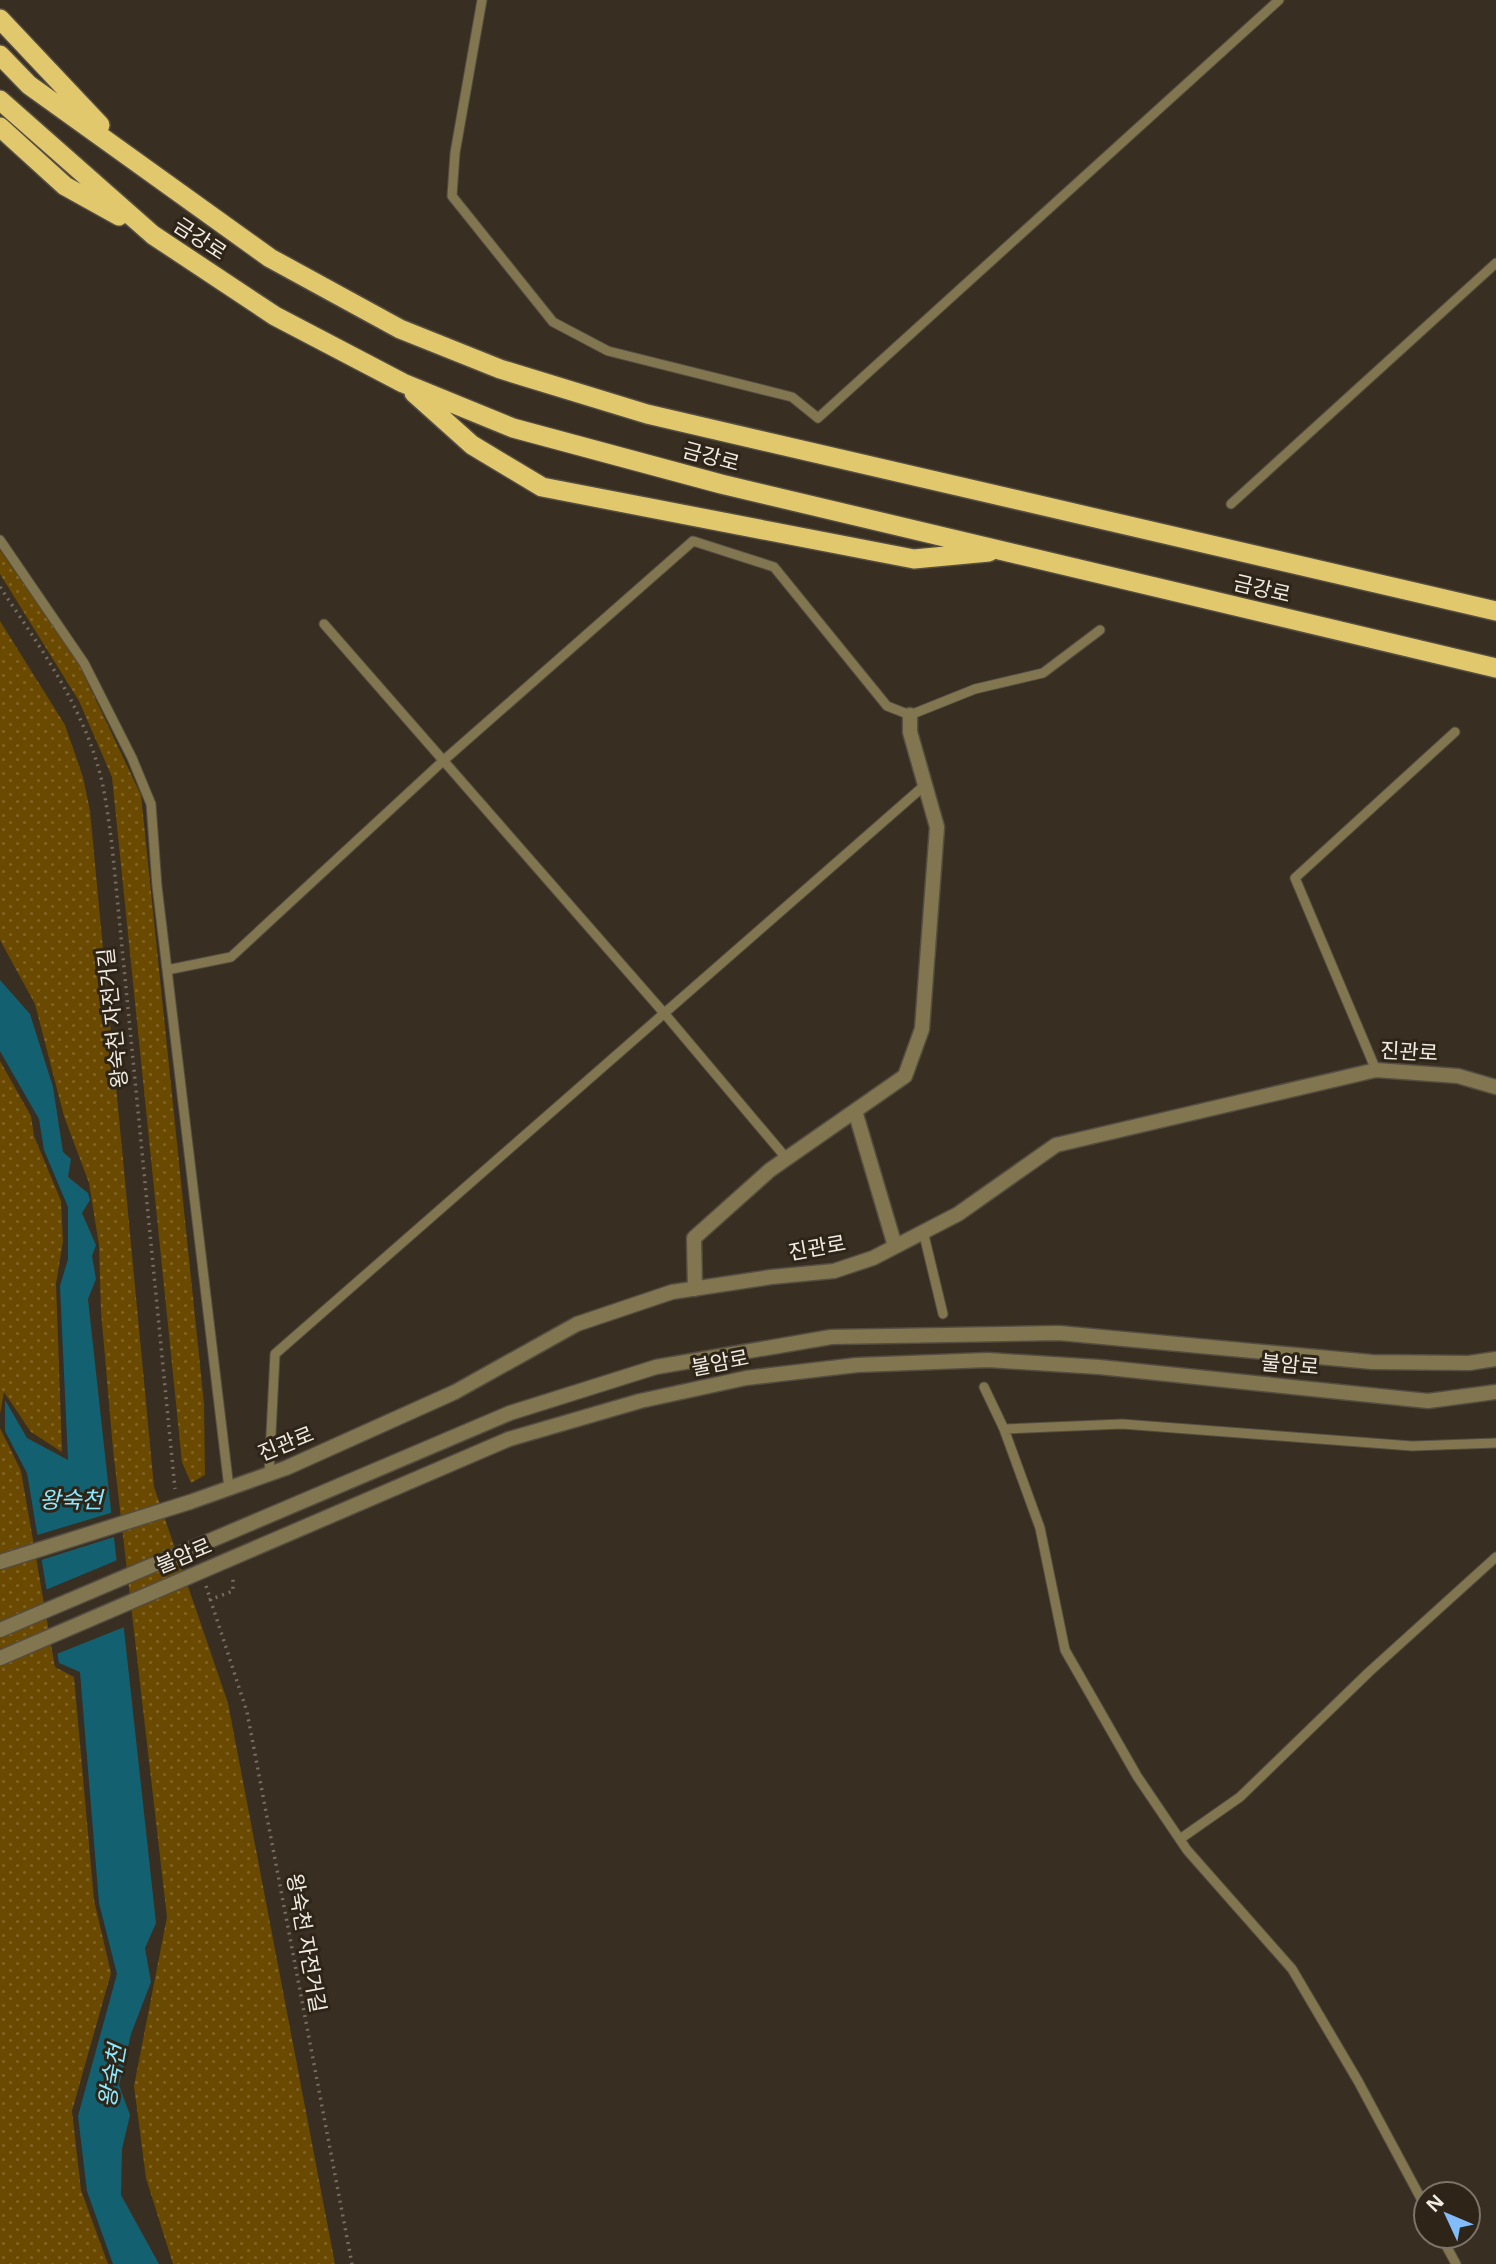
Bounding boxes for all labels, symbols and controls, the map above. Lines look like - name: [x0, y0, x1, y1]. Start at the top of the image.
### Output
- street label: 금강로: [169, 211, 232, 266]
- street label: 금강로: [680, 435, 743, 477]
- street label: 금강로: [1231, 568, 1294, 608]
- street label: 왕숙천 자전거길: [91, 947, 133, 1090]
- street label: 진관로: [1379, 1036, 1439, 1066]
- street label: 진관로: [786, 1228, 848, 1266]
- street label: 불암로: [689, 1343, 751, 1381]
- street label: 불암로: [1260, 1348, 1320, 1380]
- street label: 진관로: [254, 1419, 318, 1467]
- water label: 왕숙천: [39, 1483, 106, 1515]
- street label: 불암로: [151, 1531, 216, 1579]
- street label: 왕숙천 자전거길: [281, 1871, 333, 2015]
- water label: 왕숙천: [90, 2039, 133, 2110]
- north arrow: [1412, 2180, 1482, 2250]
- text: N: [1420, 2189, 1449, 2218]

